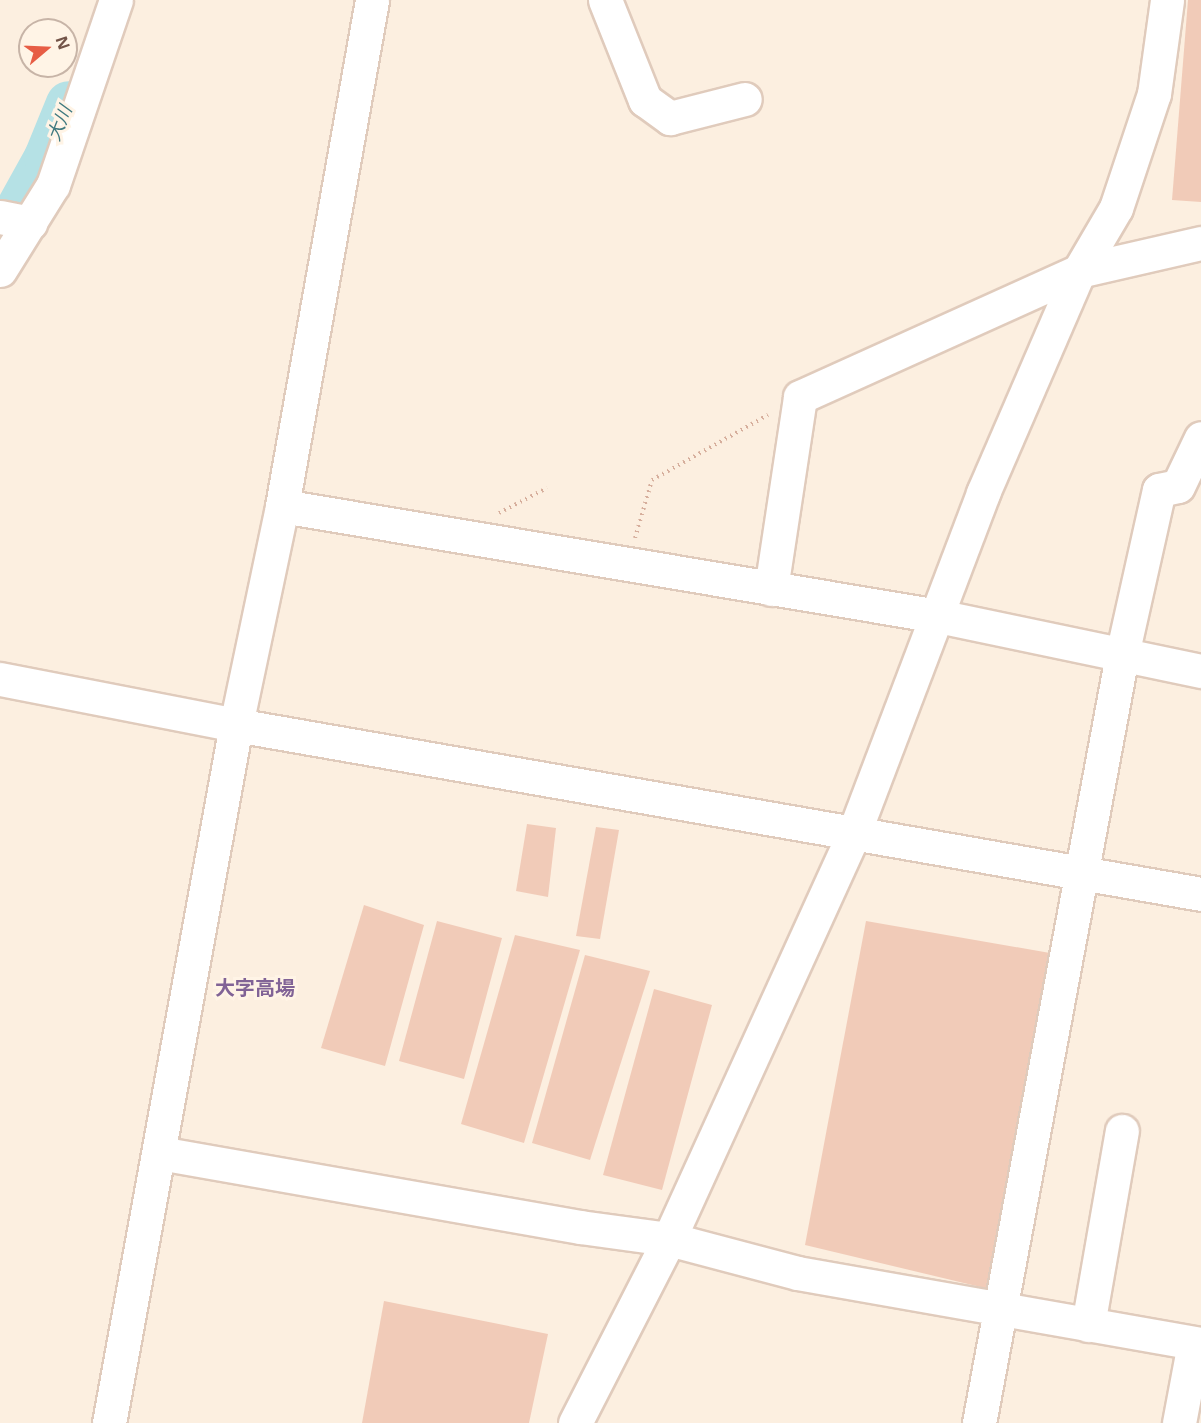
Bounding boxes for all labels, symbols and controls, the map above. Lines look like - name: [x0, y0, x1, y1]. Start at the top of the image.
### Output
- north arrow: [18, 18, 78, 78]
- text: N: [51, 33, 76, 53]
- water label: 大川: [42, 102, 76, 144]
- district label: 大字高場: [215, 975, 295, 999]

